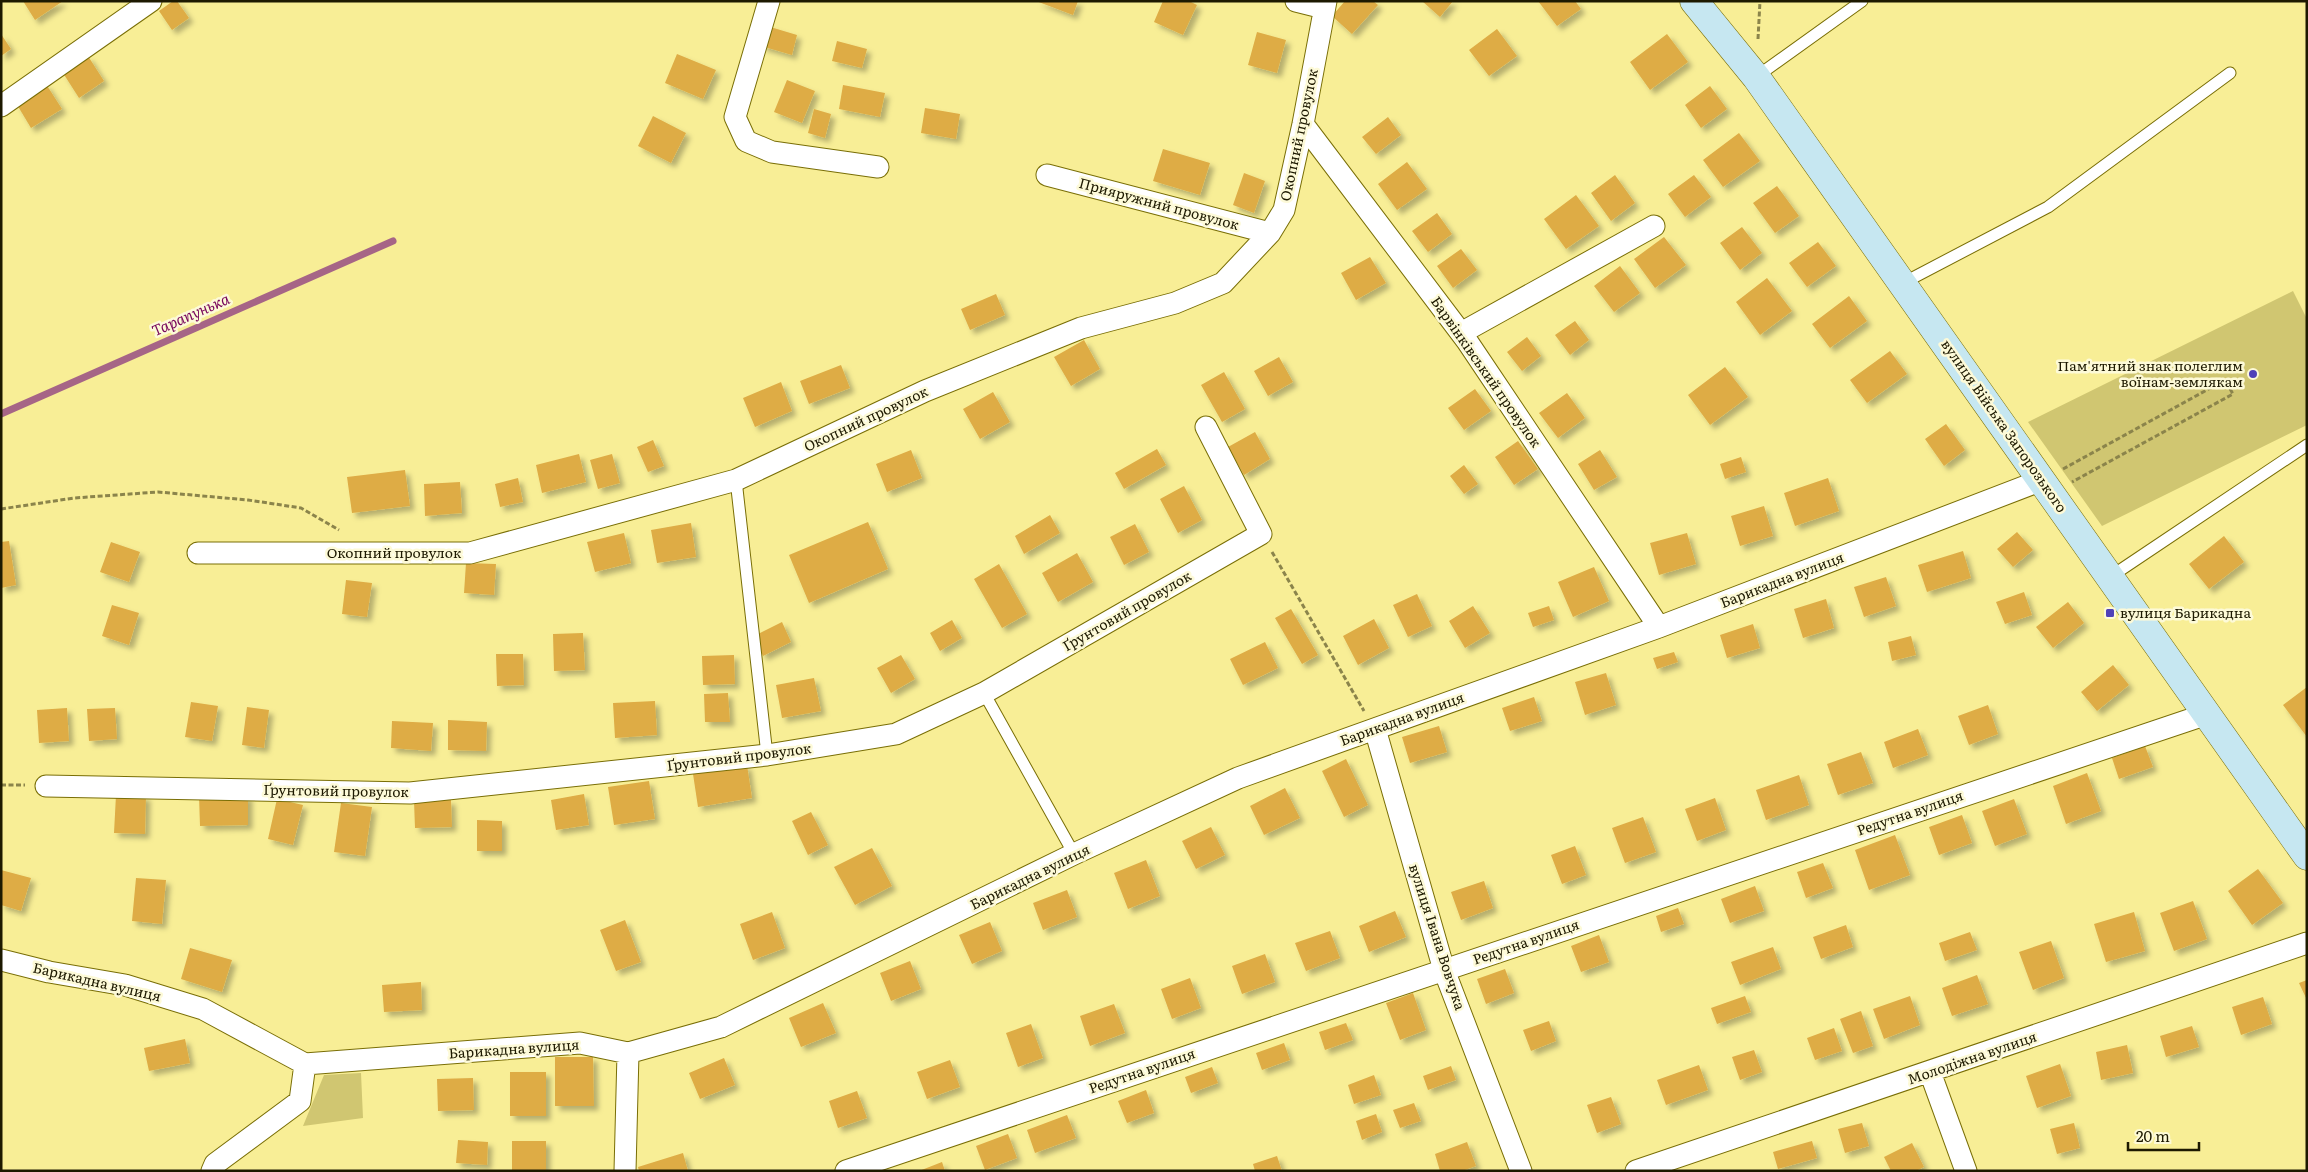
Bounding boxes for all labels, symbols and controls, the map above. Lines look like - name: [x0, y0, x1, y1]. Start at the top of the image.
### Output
- street label: Окопний провулок: [1274, 66, 1322, 203]
- street label: Прияружний провулок: [1077, 172, 1242, 234]
- water label: Тарапунька: [148, 286, 233, 341]
- street label: Барвінківський провулок: [1427, 292, 1547, 451]
- street label: вулиця Війська Запорозького: [1937, 335, 2072, 516]
- place label: Пам'ятний знак полеглим воїнам-землякам: [2058, 355, 2243, 391]
- marker: Пам'ятний знак полеглим воїнам-землякам: [2247, 368, 2259, 380]
- street label: Окопний провулок: [800, 380, 931, 456]
- street label: Окопний провулок: [327, 542, 462, 562]
- street label: Барикадна вулиця: [1717, 546, 1846, 612]
- street label: Ґрунтовий провулок: [1059, 565, 1195, 655]
- place label: вулиця Барикадна: [2120, 602, 2251, 622]
- marker: вулиця Барикадна: [2104, 607, 2116, 619]
- street label: Барикадна вулиця: [1337, 686, 1467, 750]
- street label: Ґрунтовий провулок: [665, 737, 813, 775]
- street label: Ґрунтовий провулок: [263, 779, 410, 801]
- street label: Редутна вулиця: [1854, 784, 1966, 840]
- street label: Барикадна вулиця: [966, 838, 1093, 914]
- street label: вулиця Івана Вовчука: [1405, 861, 1471, 1013]
- street label: Редутна вулиця: [1470, 913, 1582, 969]
- street label: Барикадна вулиця: [31, 957, 163, 1005]
- street label: Молодіжна вулиця: [1904, 1026, 2039, 1089]
- street label: Барикадна вулиця: [448, 1033, 580, 1063]
- street label: Редутна вулиця: [1086, 1042, 1198, 1098]
- scale bar: [2128, 1120, 2199, 1152]
- text: 20 m: [2136, 1124, 2170, 1147]

